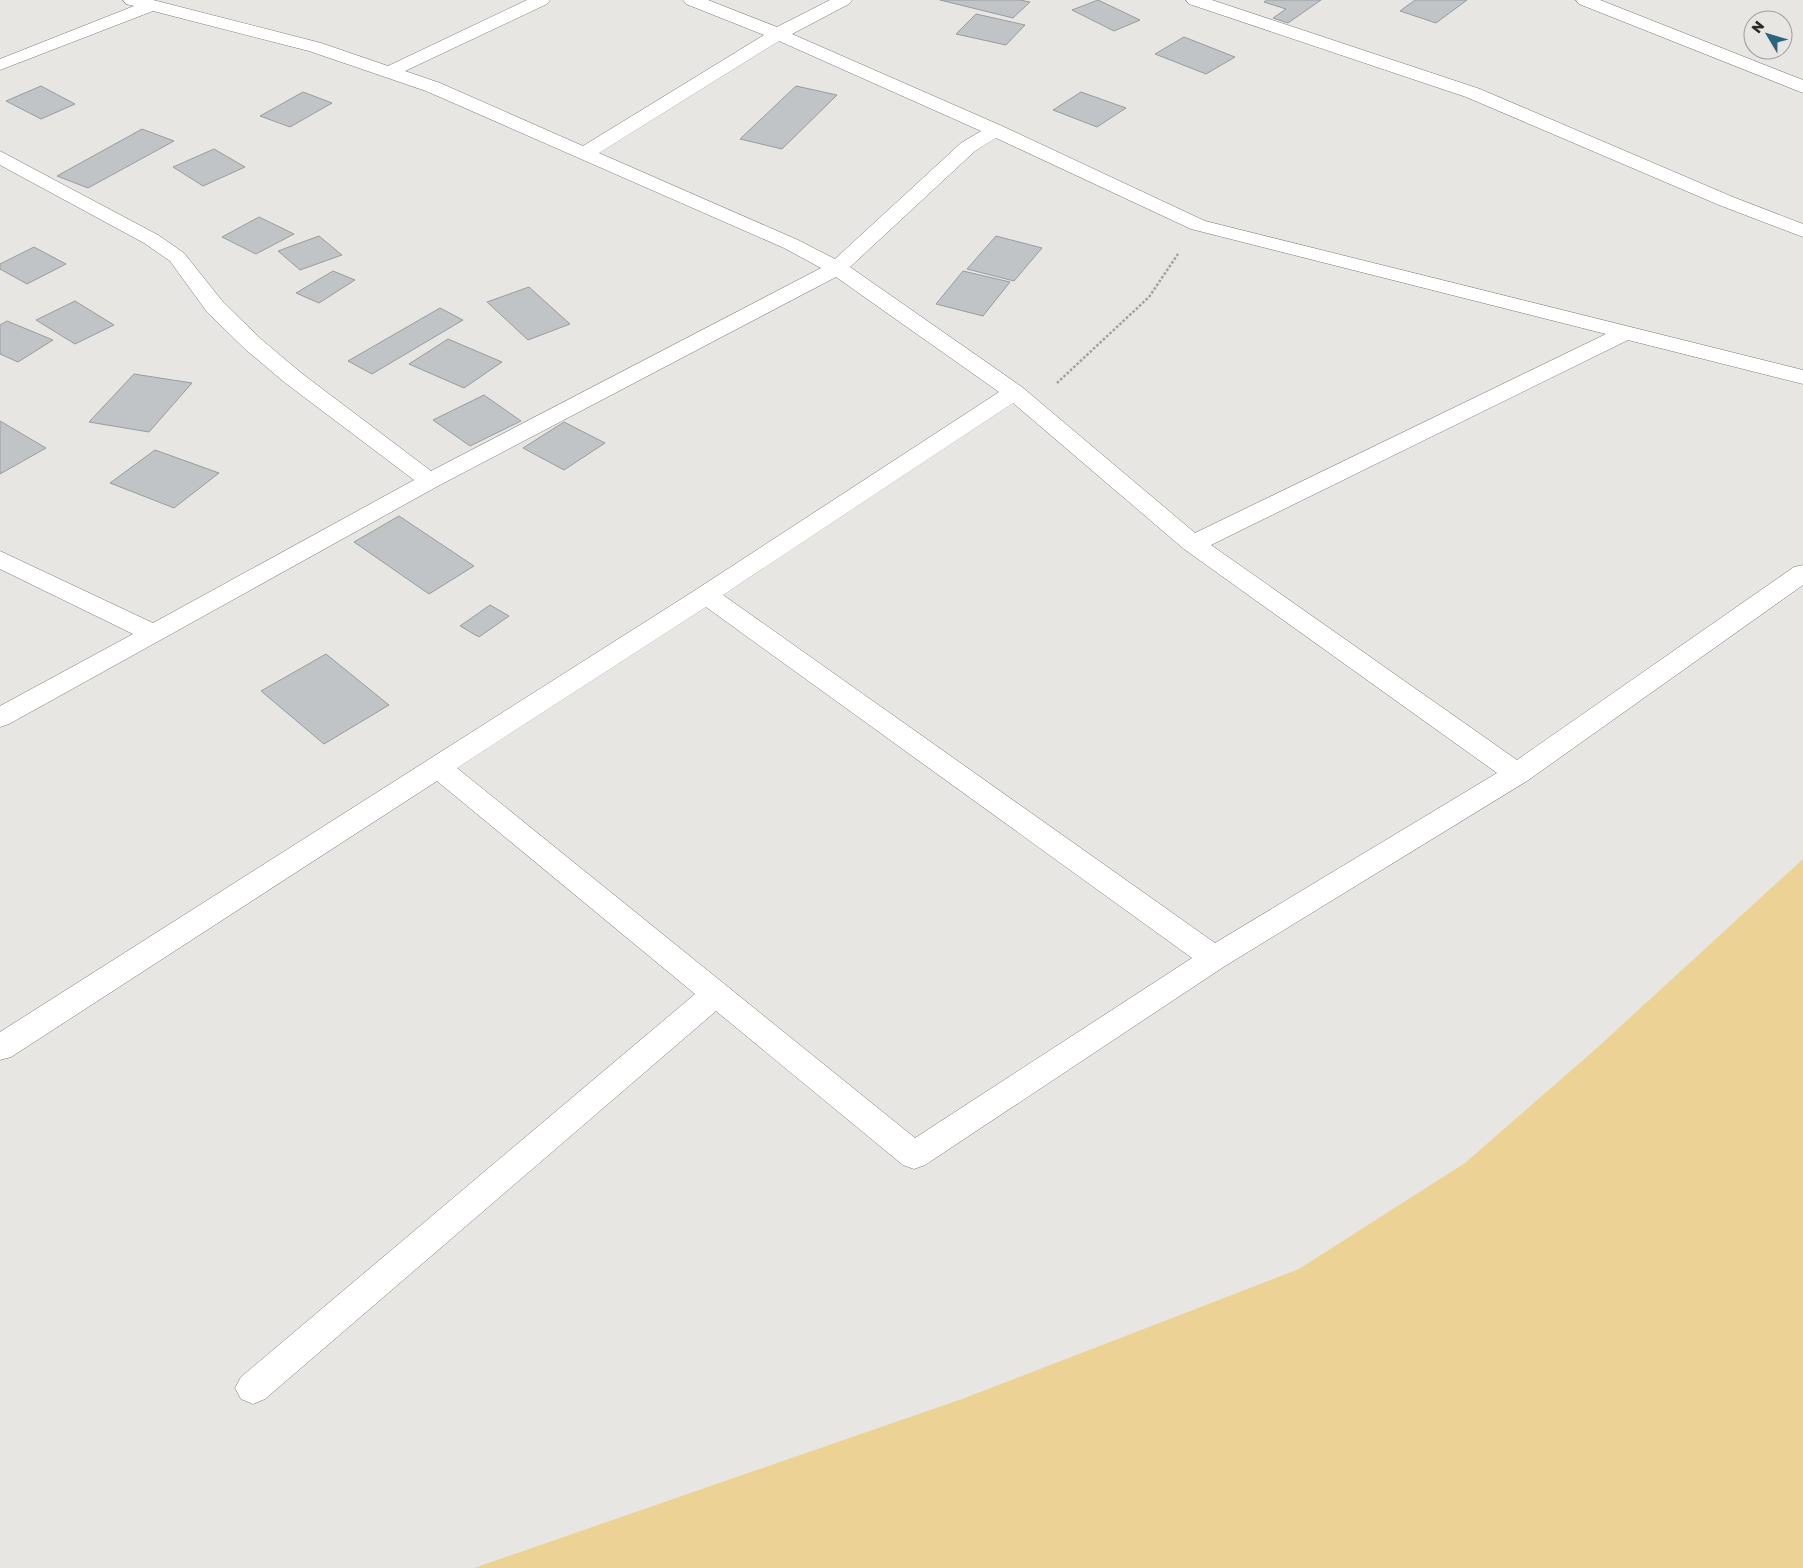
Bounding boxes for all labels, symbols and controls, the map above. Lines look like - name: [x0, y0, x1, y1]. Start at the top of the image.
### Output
- north arrow: [1743, 10, 1793, 60]
- text: N: [1747, 17, 1767, 36]

